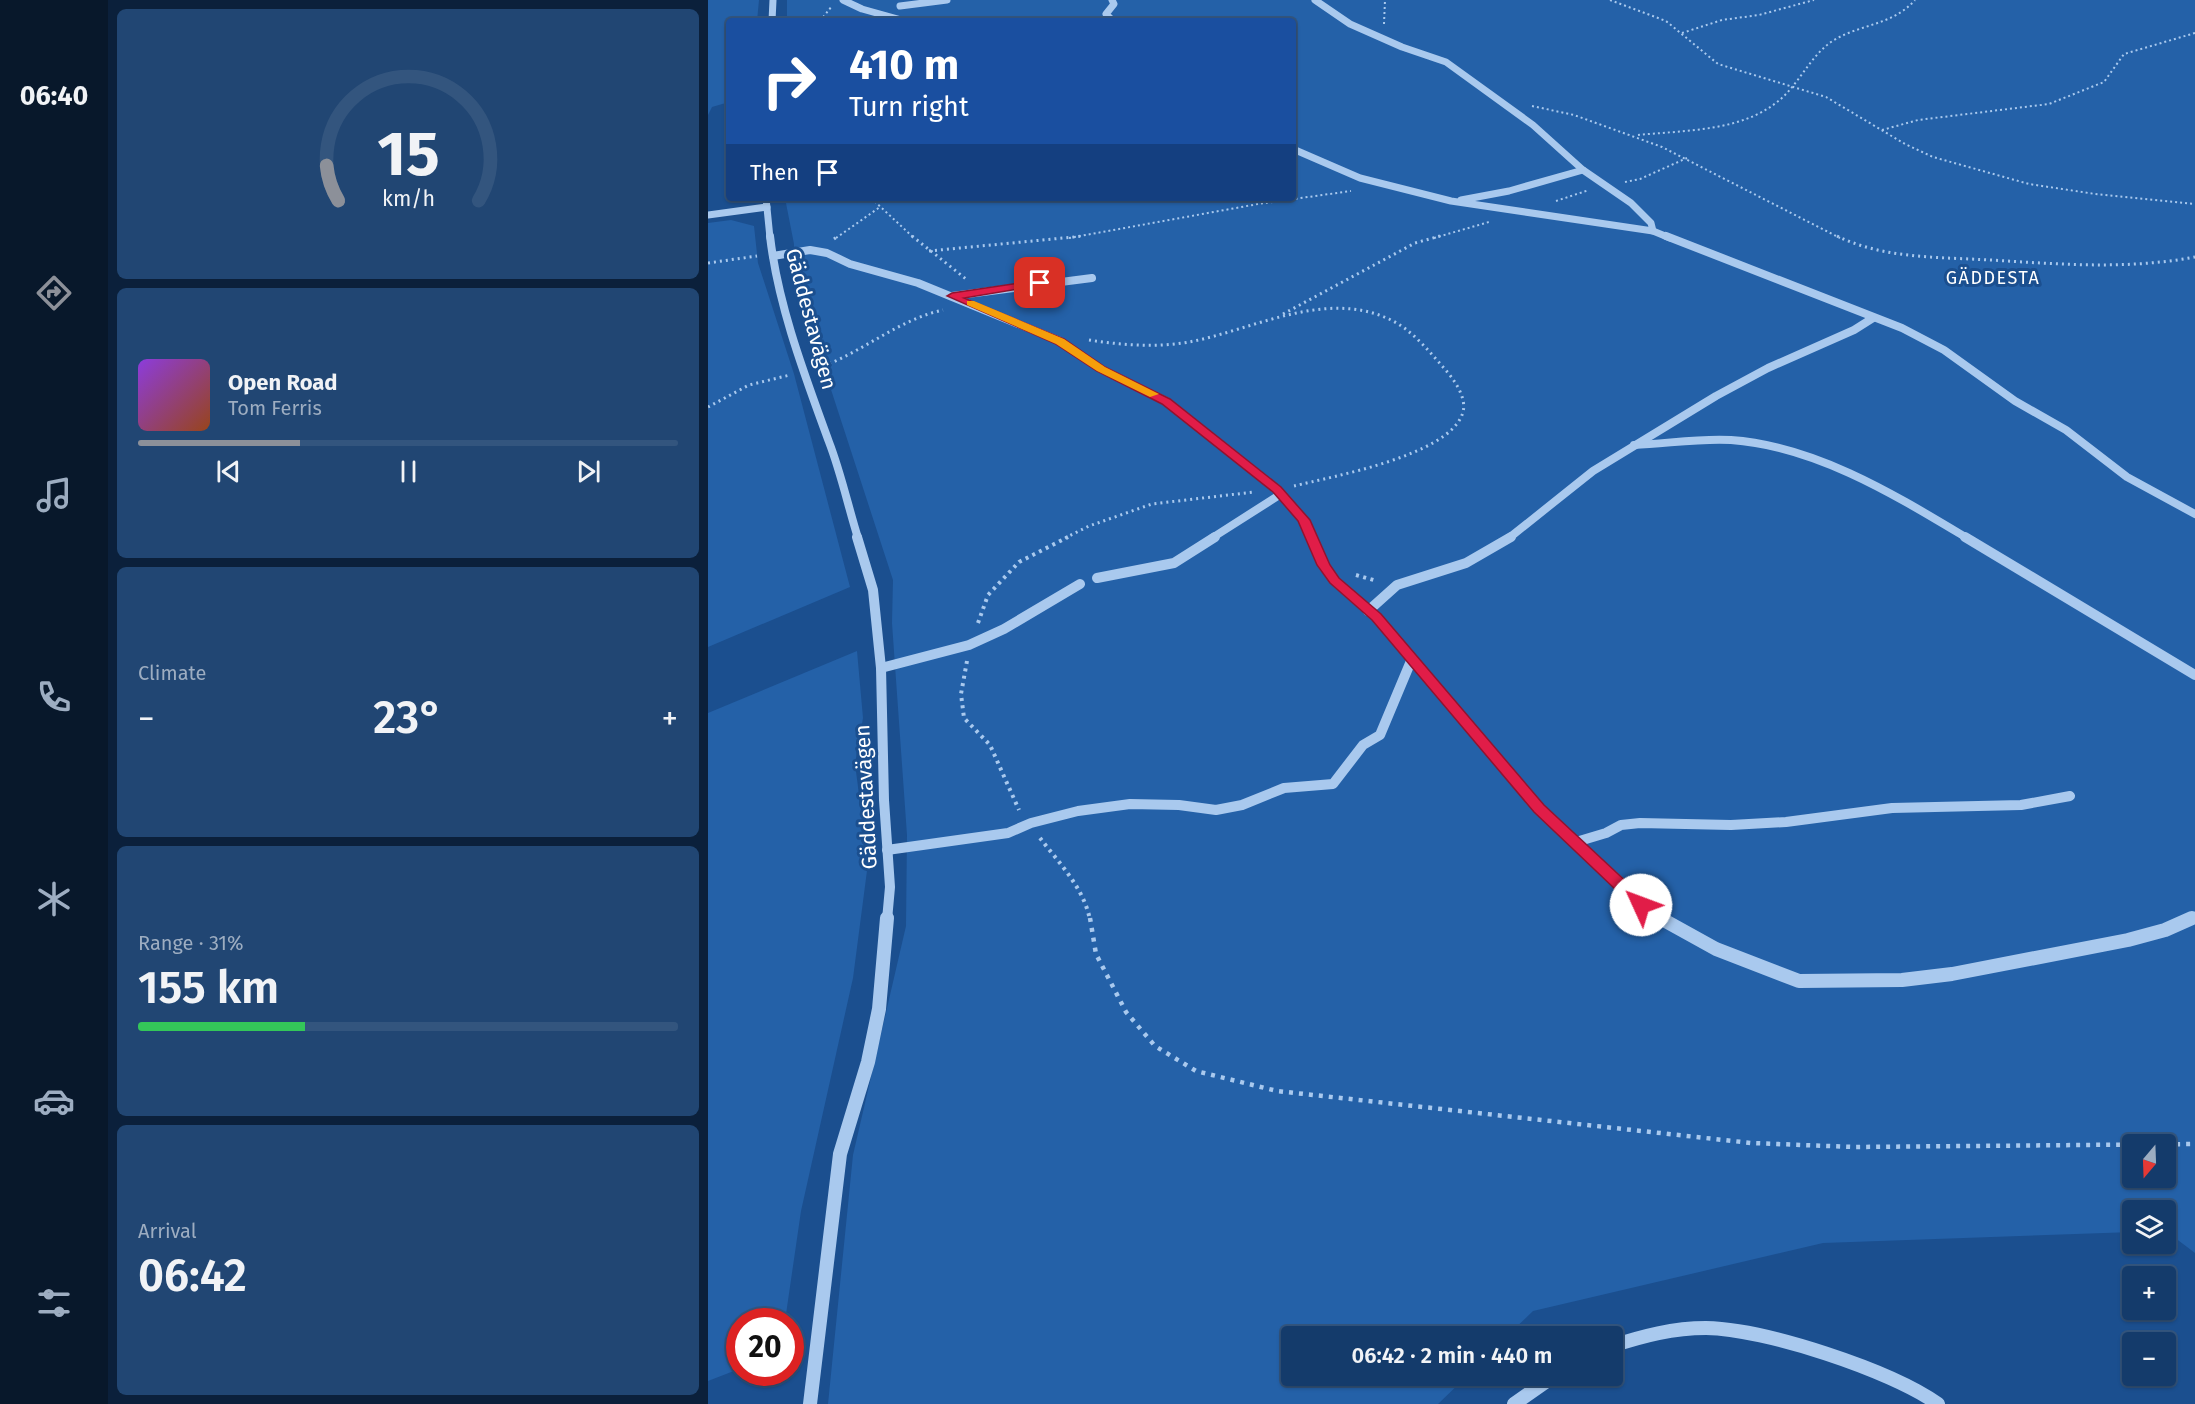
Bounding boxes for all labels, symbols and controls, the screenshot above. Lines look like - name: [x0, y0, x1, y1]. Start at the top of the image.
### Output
- text: 410 m: [849, 40, 959, 90]
- icon: right: [750, 42, 828, 120]
- text: 06:40: [20, 80, 88, 112]
- text: Turn right: [849, 91, 969, 123]
- text: 15: [377, 117, 439, 192]
- icon: arrive: [811, 156, 844, 189]
- text: Then: [750, 159, 799, 186]
- text: km/h: [381, 186, 435, 212]
- street label: Gäddestavägen: [780, 246, 842, 392]
- pin: [1014, 257, 1065, 308]
- icon: arrive: [1023, 266, 1056, 299]
- district label: GÄDDESTA: [1946, 267, 2040, 289]
- icon: directions: [33, 272, 75, 314]
- text: Open Road: [228, 369, 338, 396]
- text: Tom Ferris: [228, 396, 322, 420]
- icon: previous: [212, 455, 245, 488]
- icon: pause: [392, 455, 425, 488]
- icon: next: [572, 455, 605, 488]
- icon: music: [33, 474, 75, 516]
- text: Climate: [138, 661, 206, 685]
- icon: phone: [33, 676, 75, 718]
- text: 23°: [373, 691, 443, 745]
- text: −: [138, 699, 155, 739]
- text: +: [662, 699, 678, 739]
- street label: Gäddestavägen: [849, 724, 883, 870]
- position arrow: [1609, 873, 1673, 937]
- icon: climate: [33, 878, 75, 920]
- text: Range · 31%: [138, 931, 244, 955]
- text: 155 km: [138, 961, 279, 1015]
- icon: car: [33, 1080, 75, 1122]
- north arrow: [2122, 1134, 2176, 1188]
- map controls: [2122, 1134, 2176, 1386]
- button: layers: [2122, 1200, 2176, 1254]
- text: Arrival: [138, 1219, 197, 1243]
- text: 06:42: [138, 1249, 247, 1303]
- button: +: [2122, 1266, 2176, 1320]
- icon: filters: [33, 1282, 75, 1324]
- speed limit sign: 20: [726, 1308, 804, 1386]
- button: −: [2122, 1332, 2176, 1386]
- text: 06:42 · 2 min · 440 m: [1352, 1342, 1552, 1369]

